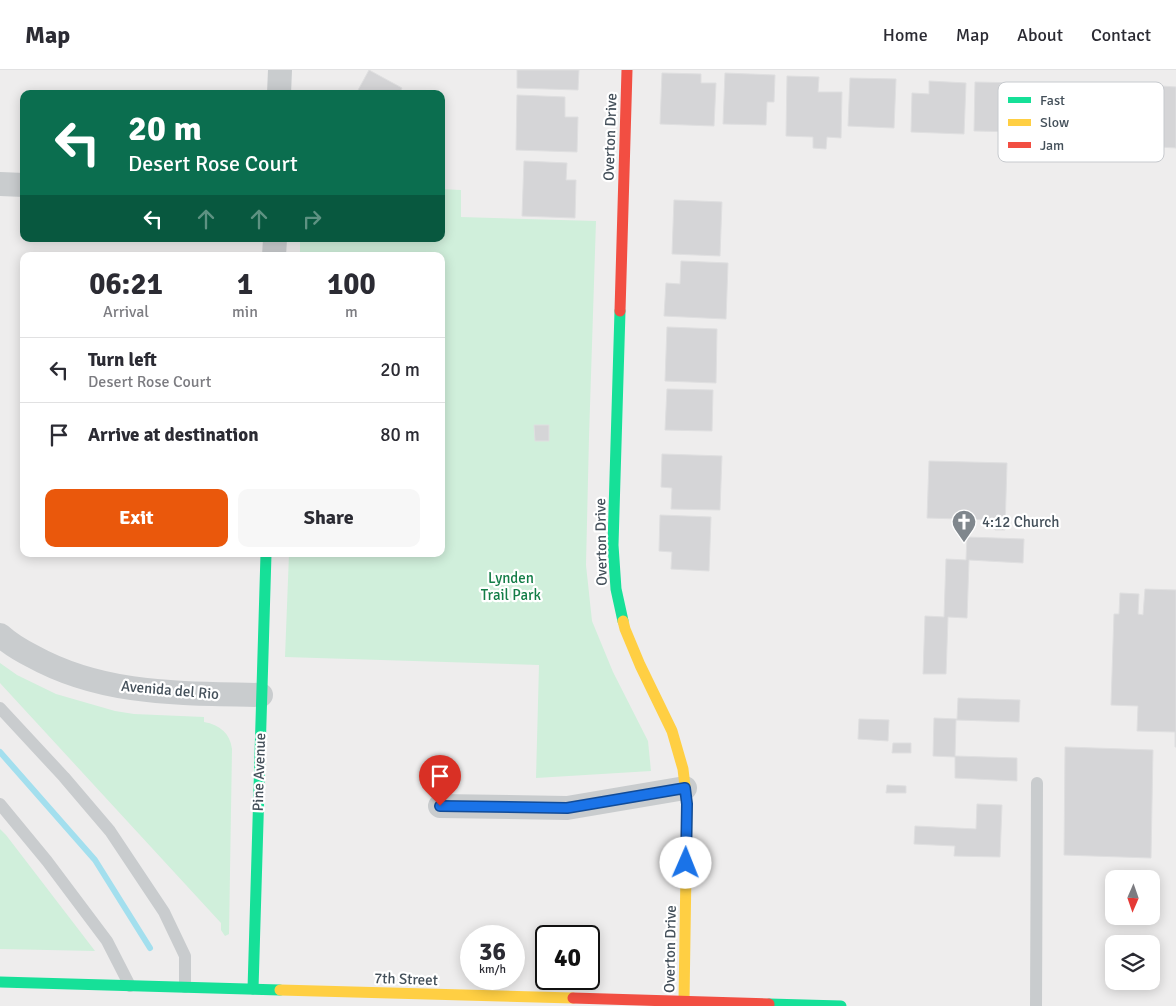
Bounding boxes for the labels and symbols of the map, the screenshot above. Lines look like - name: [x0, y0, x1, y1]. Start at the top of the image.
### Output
- legend: [998, 82, 1164, 162]
- text: Fast: [1040, 92, 1065, 109]
- street label: Overton Drive: [599, 93, 621, 181]
- text: Slow: [1040, 114, 1069, 131]
- text: Jam: [1040, 137, 1064, 154]
- street label: Overton Drive: [591, 498, 611, 586]
- church icon: 4:12 Church: [951, 509, 977, 543]
- place label: 4:12 Church: [982, 513, 1060, 531]
- park label: Lynden Trail Park: [481, 569, 542, 604]
- street label: Avenida del Rio: [120, 677, 220, 703]
- street label: Pine Avenue: [249, 732, 269, 812]
- pin: [419, 755, 461, 806]
- position arrow: [659, 836, 711, 888]
- north arrow: [1105, 870, 1160, 925]
- street label: Overton Drive: [660, 905, 680, 993]
- speed limit sign: 40: [535, 925, 600, 990]
- street label: 7th Street: [374, 969, 438, 989]

